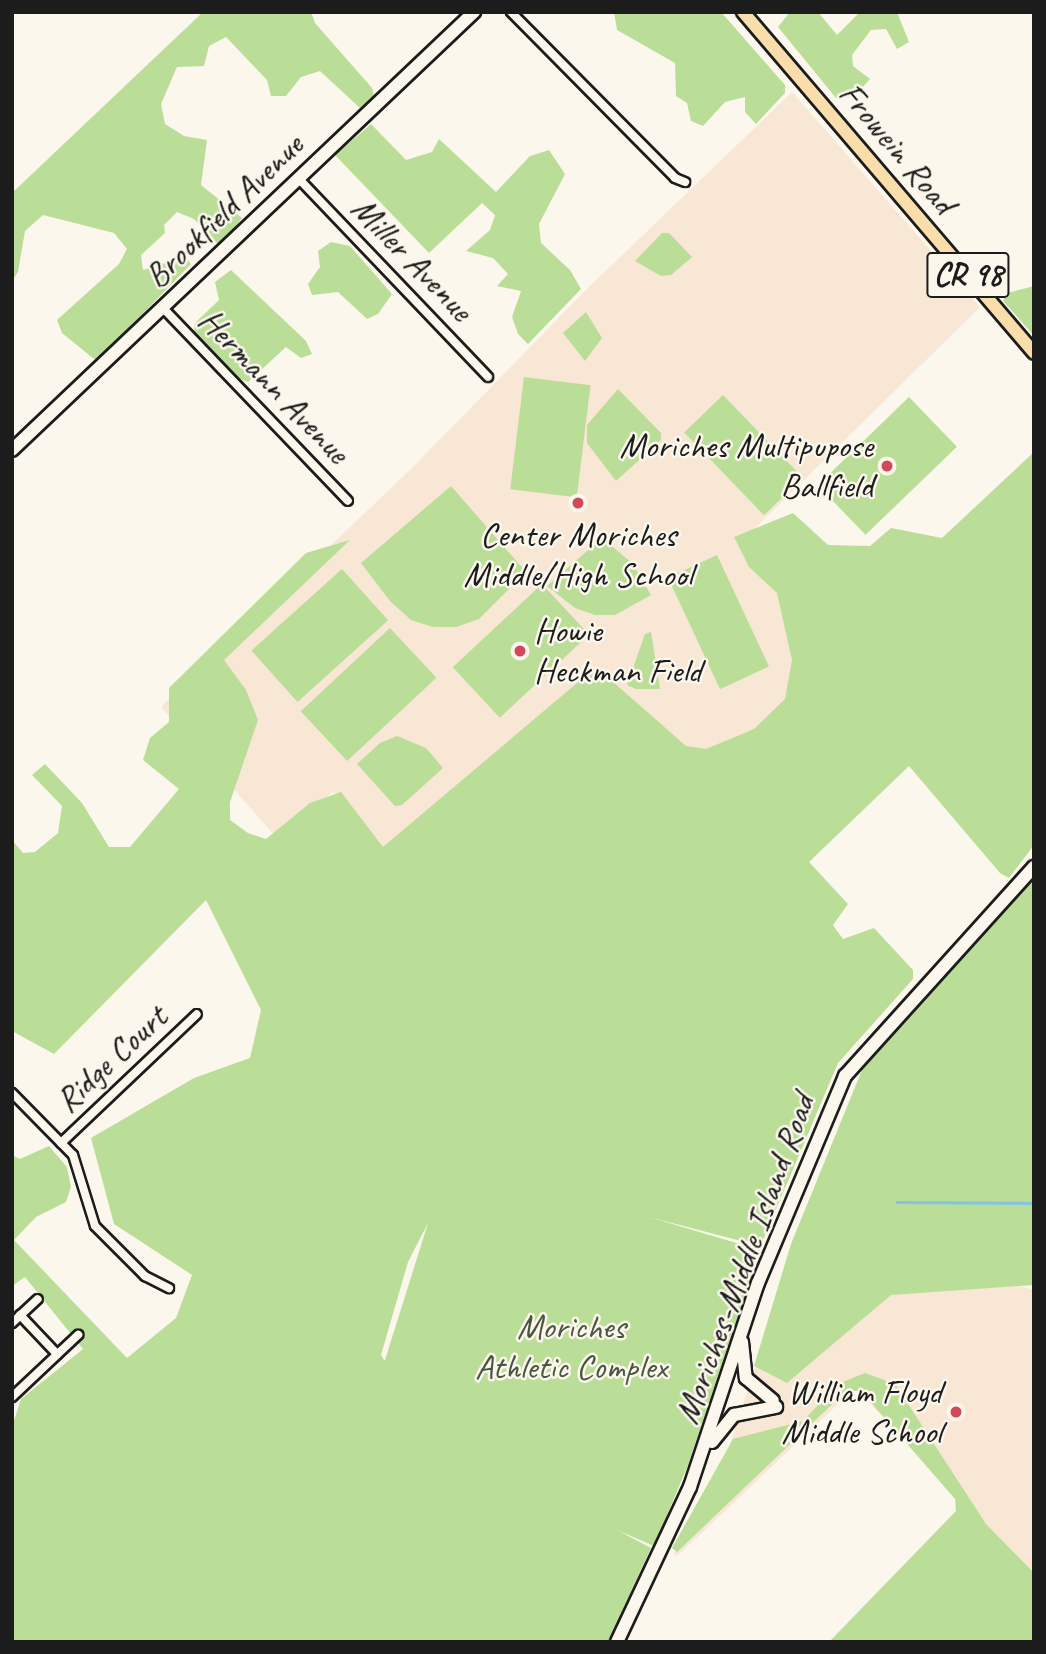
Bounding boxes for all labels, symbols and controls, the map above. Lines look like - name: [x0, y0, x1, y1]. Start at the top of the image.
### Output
- street label: Frowein Road: [830, 73, 964, 223]
- street label: Brookfield Avenue: [136, 125, 312, 297]
- street label: Miller Avenue: [342, 188, 482, 330]
- road number: CR 98: [926, 246, 1010, 304]
- street label: Hermann Avenue: [190, 300, 358, 472]
- place label: Moriches Multipupose Ballfield: [619, 425, 873, 507]
- marker: Moriches Multipupose Ballfield: [879, 458, 895, 474]
- marker: Center Moriches Middle/High School: [570, 495, 586, 511]
- place label: Center Moriches Middle/High School: [464, 514, 692, 596]
- place label: Howie Heckman Field: [534, 610, 702, 692]
- marker: Howie Heckman Field: [512, 643, 528, 659]
- street label: Ridge Court: [46, 997, 176, 1121]
- street label: Moriches-Middle Island Road: [666, 1088, 824, 1430]
- park label: Moriches Athletic Complex: [475, 1306, 667, 1388]
- place label: William Floyd Middle School: [781, 1371, 942, 1453]
- marker: William Floyd Middle School: [948, 1404, 964, 1420]

